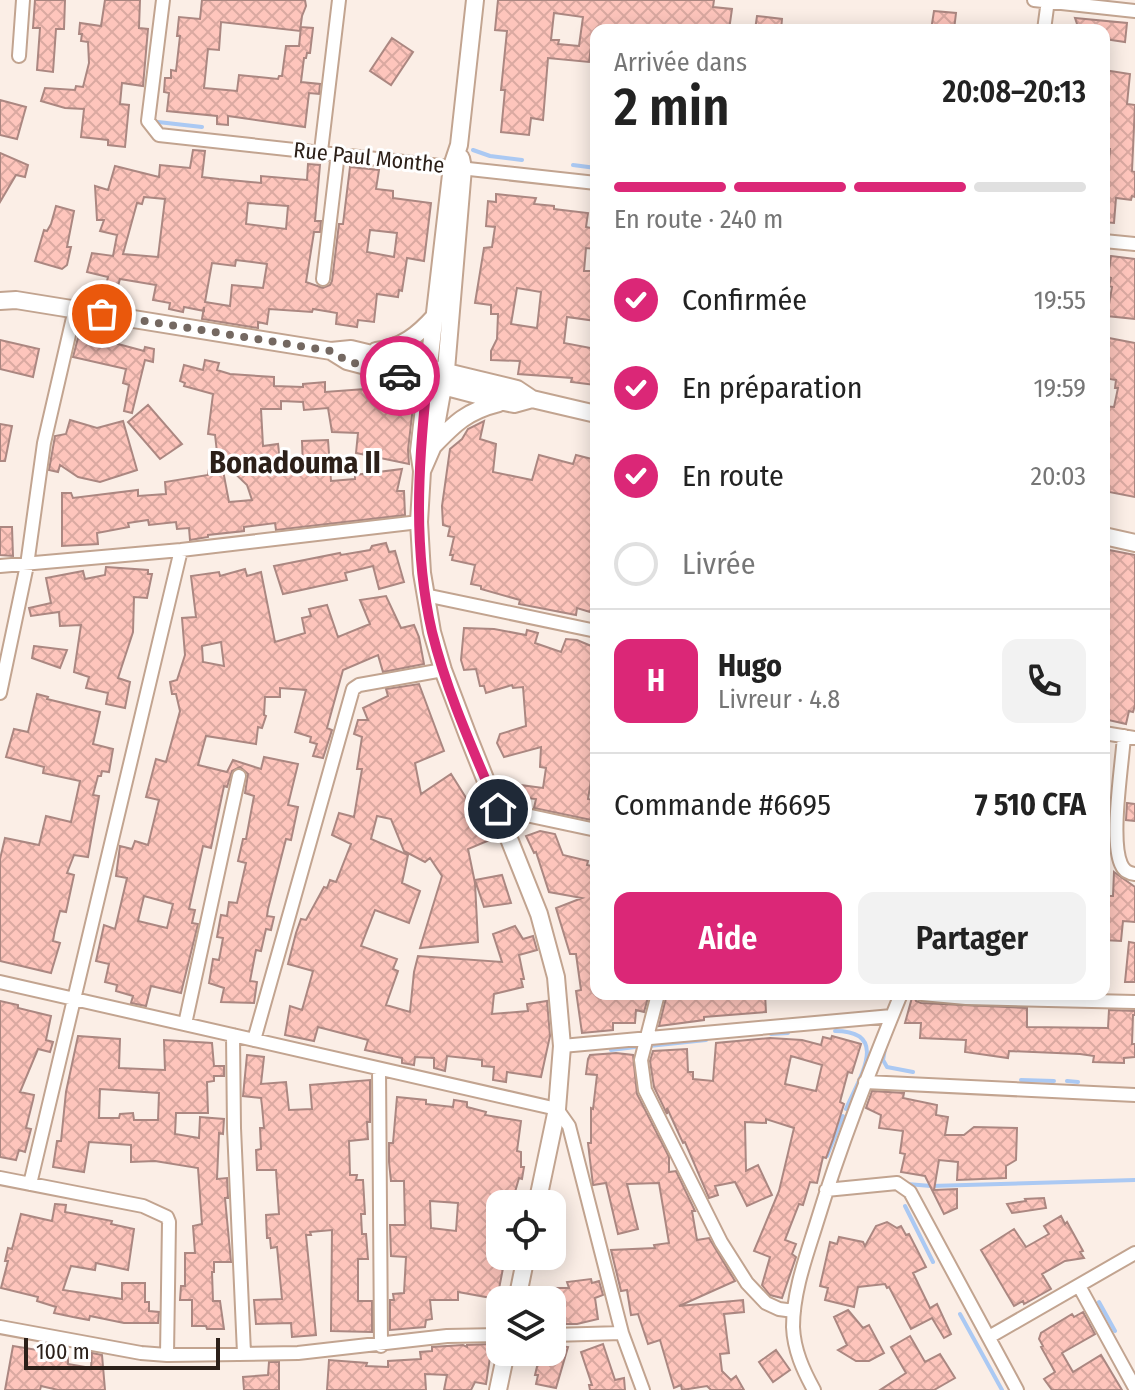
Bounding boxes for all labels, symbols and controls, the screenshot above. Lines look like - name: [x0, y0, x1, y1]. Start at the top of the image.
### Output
- text: Arrivée dans: [614, 47, 747, 78]
- text: 20:08–20:13: [942, 74, 1086, 110]
- text: 2 min: [614, 76, 730, 139]
- street label: Rue Paul Monthe: [292, 136, 446, 179]
- text: En route · 240 m: [614, 204, 783, 235]
- icon: check: [614, 278, 658, 322]
- pin: [68, 280, 136, 348]
- text: Confirmée: [682, 282, 807, 318]
- text: 19:55: [1034, 285, 1086, 316]
- icon: bag: [80, 292, 124, 336]
- courier: [360, 336, 440, 416]
- icon: car: [378, 354, 422, 398]
- icon: check: [614, 366, 658, 410]
- text: En préparation: [682, 370, 863, 406]
- text: 19:59: [1033, 373, 1086, 404]
- district label: Bonadouma II: [209, 445, 381, 481]
- icon: check: [614, 454, 658, 498]
- text: En route: [682, 458, 784, 494]
- text: 20:03: [1030, 461, 1086, 492]
- text: Livrée: [682, 546, 755, 582]
- button: phone: [1002, 639, 1086, 723]
- text: Hugo: [718, 648, 782, 684]
- text: H: [647, 663, 665, 699]
- text: Livreur · 4.8: [718, 684, 840, 715]
- pin: [464, 775, 532, 843]
- icon: home: [476, 787, 520, 831]
- text: Commande #6695: [614, 787, 831, 823]
- text: 7 510 CFA: [975, 787, 1086, 823]
- button: Aide: [614, 892, 842, 984]
- button: Partager: [858, 892, 1086, 984]
- map controls: [486, 1190, 566, 1366]
- button: locate: [486, 1190, 566, 1270]
- button: layers: [486, 1286, 566, 1366]
- scale bar: [24, 1334, 220, 1370]
- text: 100 m: [36, 1338, 90, 1365]

